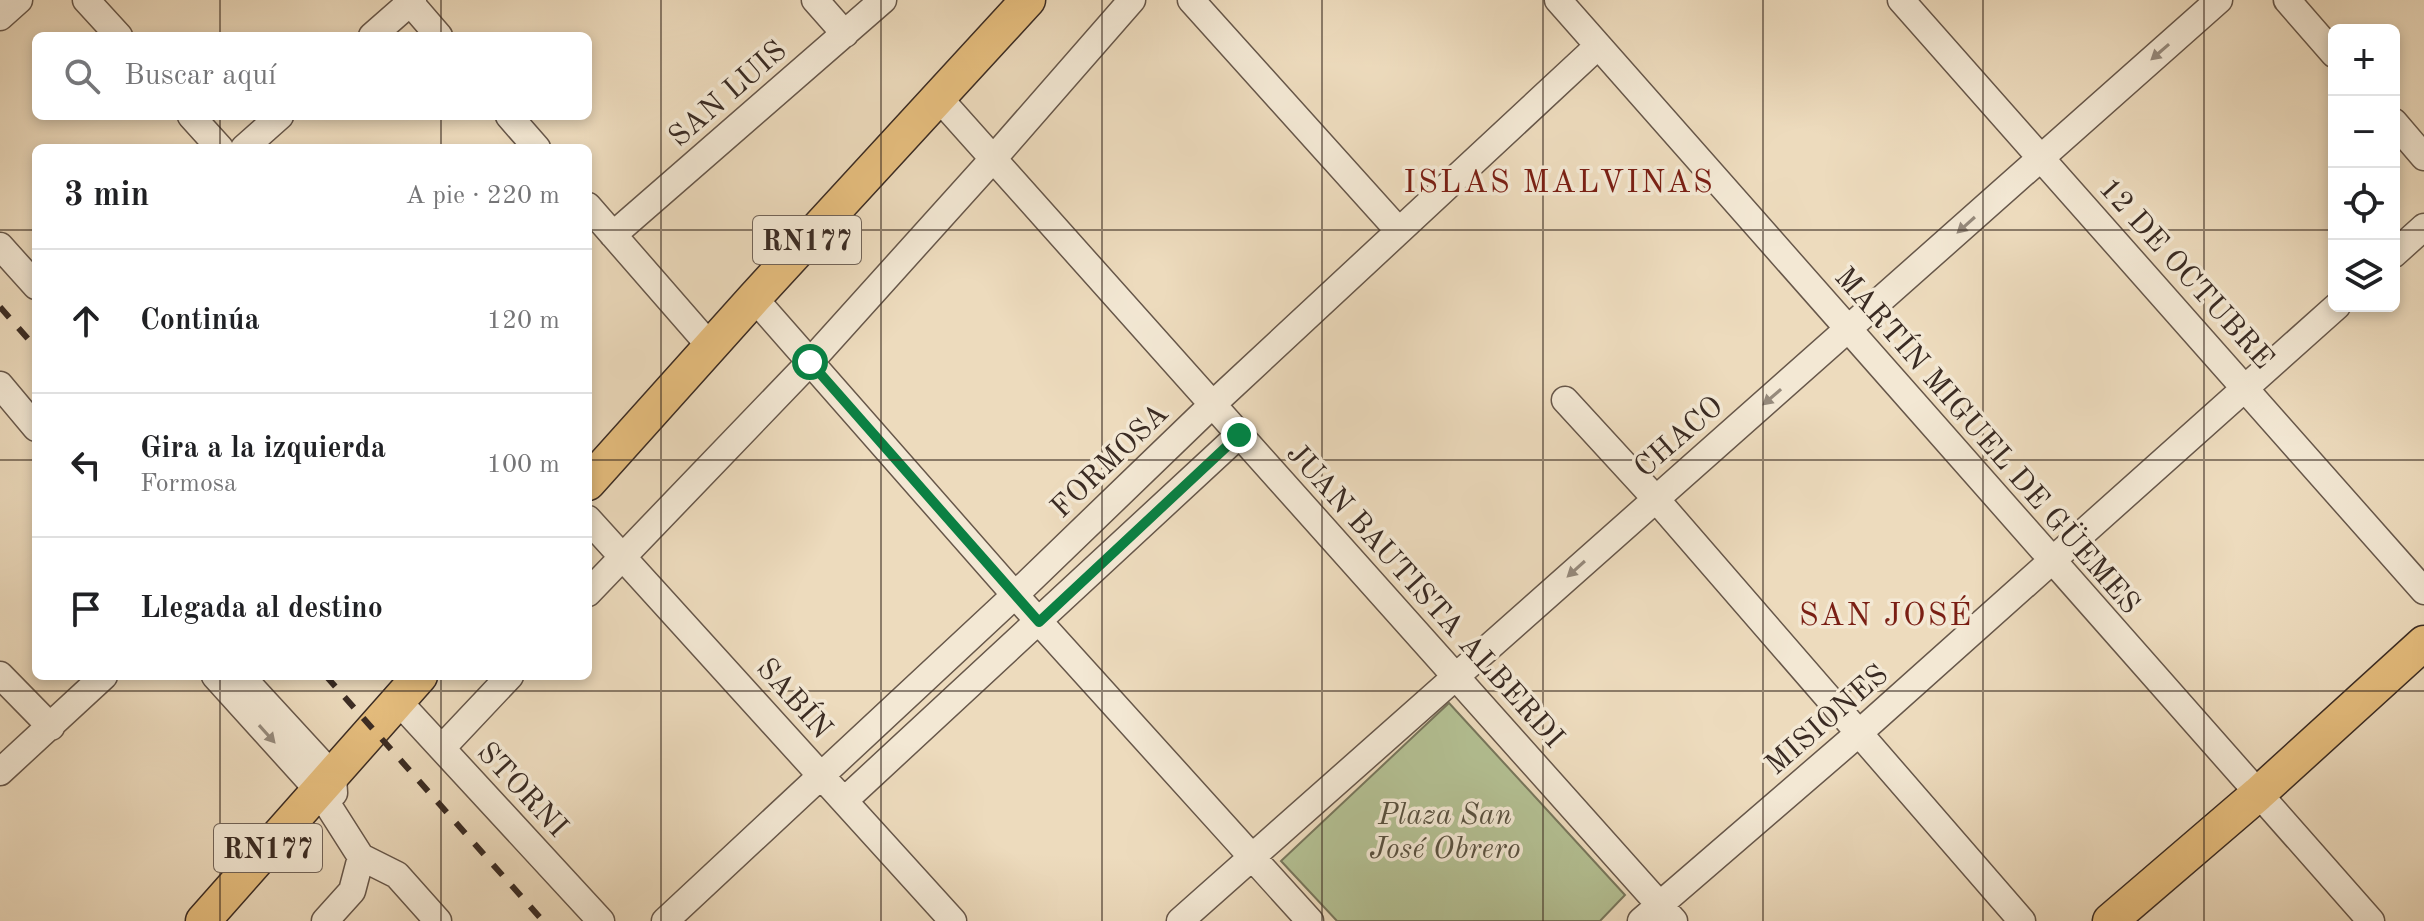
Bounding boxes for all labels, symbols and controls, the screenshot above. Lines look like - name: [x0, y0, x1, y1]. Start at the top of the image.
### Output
- map controls: [2328, 24, 2400, 312]
- button: +: [2328, 24, 2400, 96]
- search box: [32, 32, 592, 120]
- street label: SAN LUIS: [664, 36, 793, 153]
- one-way arrow: [2151, 42, 2170, 60]
- icon: search: [60, 54, 104, 98]
- text: Buscar aquí: [124, 61, 276, 91]
- button: −: [2328, 96, 2400, 168]
- district label: ISLAS MALVINAS: [1403, 168, 1715, 200]
- button: locate: [2328, 168, 2400, 240]
- street label: 12 DE OCTUBRE: [2093, 173, 2278, 375]
- text: 3 min: [64, 179, 149, 213]
- text: A pie · 220 m: [405, 183, 560, 209]
- one-way arrow: [1957, 215, 1976, 233]
- road number: RN177: [753, 216, 861, 264]
- button: layers: [2328, 240, 2400, 312]
- street label: MARTÍN MIGUEL DE GÜEMES: [1828, 259, 2149, 620]
- icon: ahead: [64, 299, 108, 343]
- text: Continúa: [140, 306, 260, 336]
- text: 120 m: [487, 308, 560, 334]
- route start: [792, 344, 828, 380]
- one-way arrow: [1762, 388, 1782, 405]
- street label: CHACO: [1629, 391, 1729, 484]
- street label: FORMOSA: [1046, 399, 1175, 524]
- route end: [1221, 417, 1257, 453]
- text: Gira a la izquierda: [140, 434, 386, 464]
- street label: JUAN BAUTISTA ALBERDI: [1280, 438, 1569, 754]
- icon: left: [64, 443, 108, 487]
- text: 100 m: [487, 452, 560, 478]
- text: Formosa: [140, 471, 237, 497]
- one-way arrow: [1567, 559, 1586, 577]
- icon: arrive: [64, 587, 108, 631]
- text: Llegada al destino: [140, 594, 383, 624]
- district label: SAN JOSÉ: [1799, 595, 1973, 633]
- street label: SABÍN: [750, 650, 841, 745]
- street label: MISIONES: [1761, 660, 1894, 781]
- one-way arrow: [258, 724, 276, 743]
- street label: STORNI: [471, 737, 573, 844]
- park label: Plaza San José Obrero: [1369, 801, 1521, 865]
- road number: RN177: [214, 824, 322, 872]

